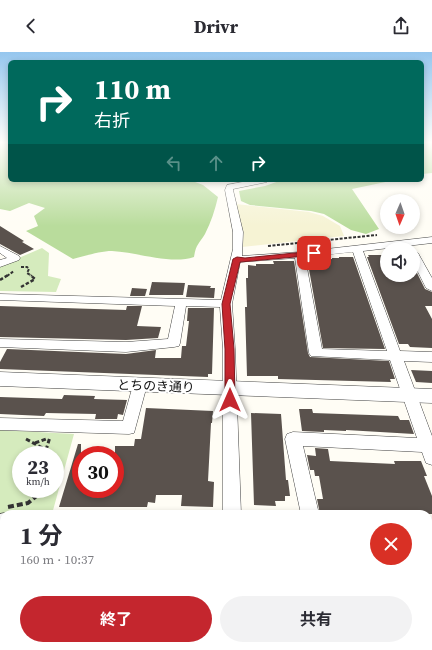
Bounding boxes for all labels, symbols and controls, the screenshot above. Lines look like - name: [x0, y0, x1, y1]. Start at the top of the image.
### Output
- text: Drivr: [194, 14, 238, 39]
- icon: back: [20, 15, 42, 37]
- icon: share: [390, 15, 412, 37]
- text: 110 m: [94, 70, 171, 108]
- icon: right: [28, 76, 80, 128]
- text: 右折: [94, 108, 130, 133]
- icon: left: [163, 152, 185, 174]
- icon: ahead: [205, 152, 227, 174]
- icon: right: [247, 152, 269, 174]
- north arrow: [380, 194, 420, 234]
- map controls: [380, 194, 420, 282]
- pin: [297, 236, 331, 270]
- icon: arrive: [303, 242, 325, 264]
- button: sound: [380, 242, 420, 282]
- street label: とちのき通り: [117, 376, 195, 396]
- position arrow: [209, 379, 251, 421]
- speed limit sign: 30: [72, 446, 124, 498]
- text: 23: [27, 453, 49, 481]
- text: km/h: [26, 475, 50, 488]
- text: 1 分: [20, 519, 62, 552]
- button: close: [370, 523, 412, 565]
- text: 160 m · 10:37: [20, 551, 94, 568]
- button: 終了: [20, 596, 212, 642]
- button: 共有: [220, 596, 412, 642]

